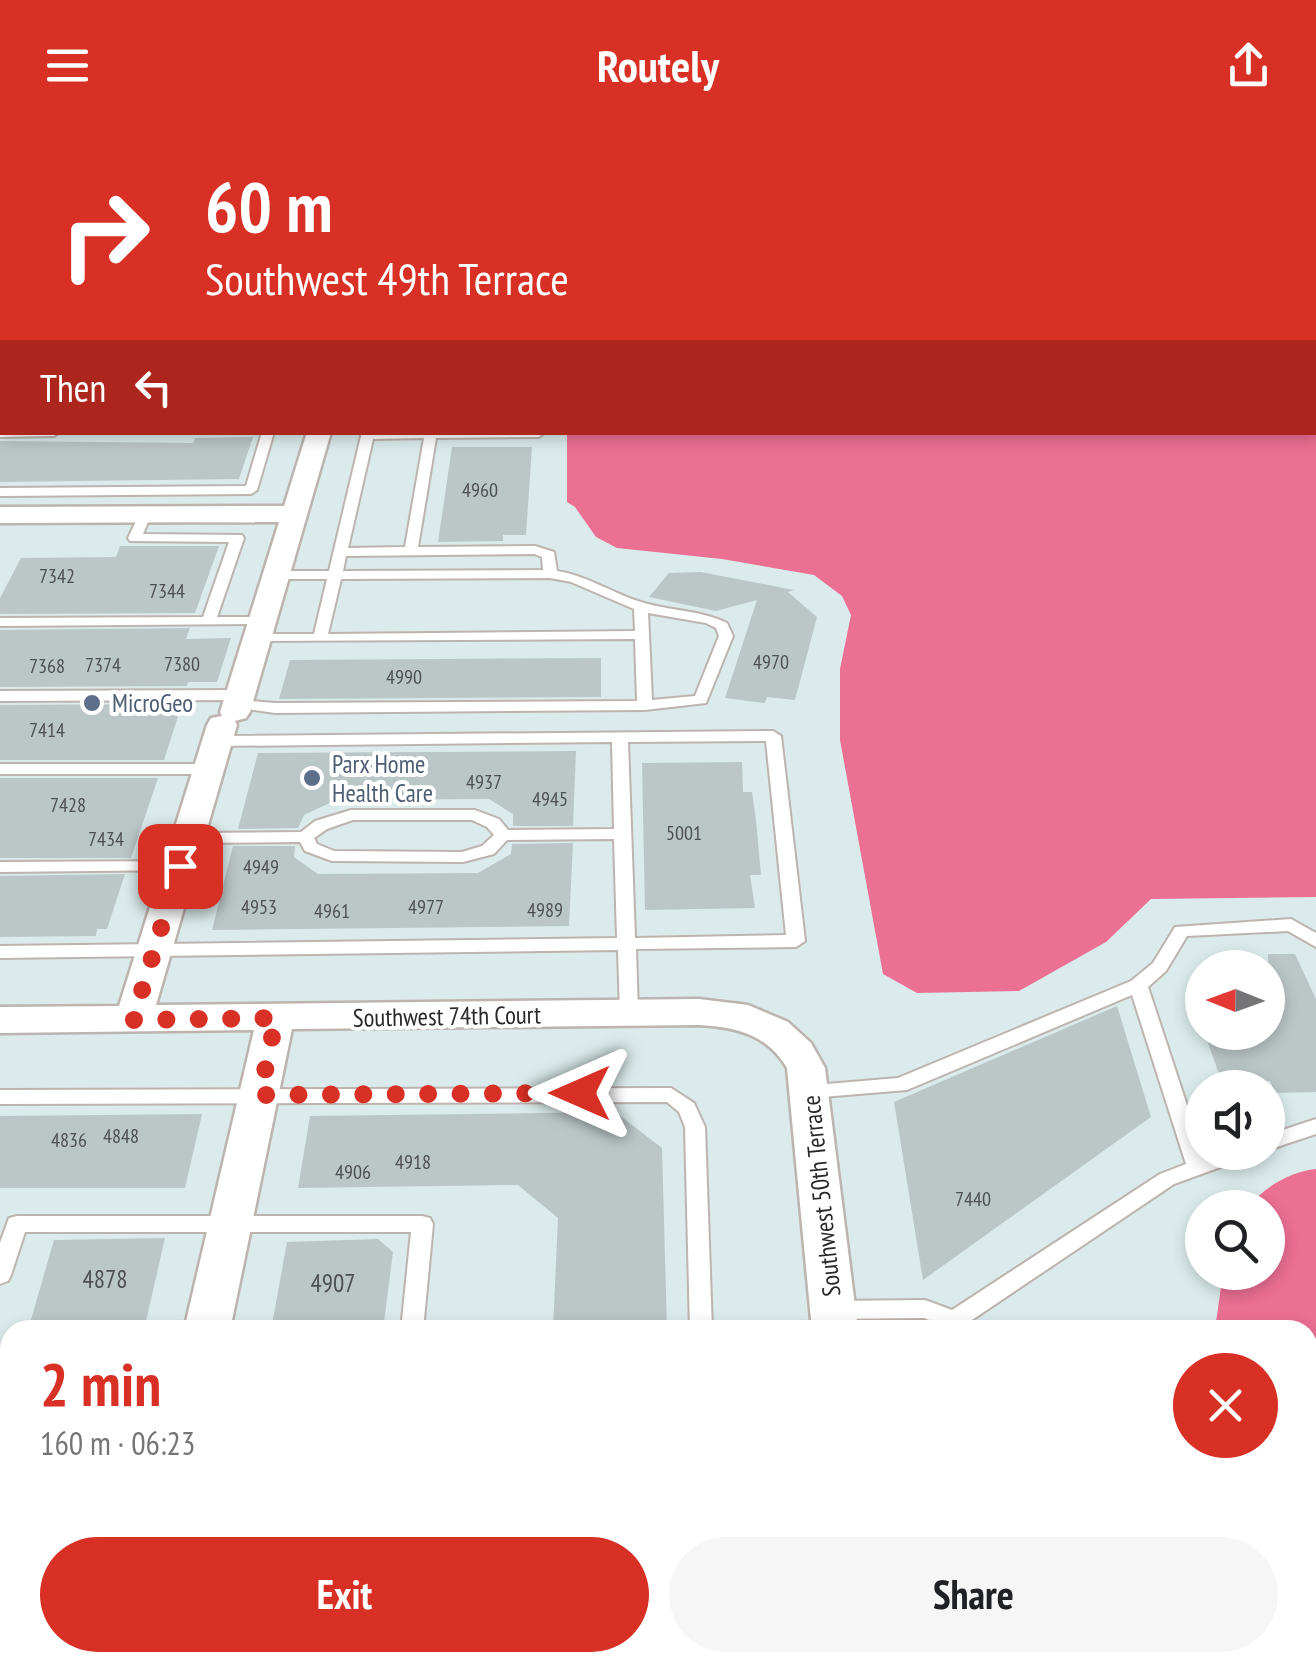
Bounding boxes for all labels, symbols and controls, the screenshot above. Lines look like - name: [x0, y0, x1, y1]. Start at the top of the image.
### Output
- text: Routely: [597, 36, 719, 94]
- icon: menu: [40, 38, 95, 93]
- icon: share: [1221, 38, 1276, 93]
- text: 60 m: [205, 161, 333, 251]
- icon: right: [40, 170, 170, 300]
- text: Southwest 49th Terrace: [205, 249, 569, 307]
- icon: left: [126, 360, 181, 415]
- text: Then: [40, 363, 106, 412]
- house number: 4960: [462, 477, 498, 503]
- house number: 7342: [39, 563, 75, 589]
- house number: 7344: [149, 578, 185, 604]
- house number: 4970: [753, 649, 789, 675]
- house number: 7380: [164, 651, 200, 677]
- house number: 7374: [85, 652, 121, 678]
- house number: 7368: [29, 653, 65, 679]
- house number: 4990: [386, 664, 422, 690]
- place label: MicroGeo: [112, 687, 193, 719]
- marker: MicroGeo: [81, 692, 103, 714]
- house number: 7414: [29, 717, 65, 743]
- place label: Parx Home Health Care: [332, 748, 433, 809]
- marker: Parx Home Health Care: [301, 767, 323, 789]
- house number: 4937: [466, 769, 502, 795]
- house number: 4945: [532, 786, 568, 812]
- house number: 7428: [50, 792, 86, 818]
- house number: 5001: [666, 820, 702, 846]
- pin: [138, 824, 223, 909]
- house number: 7434: [88, 826, 124, 852]
- icon: arrive: [153, 839, 208, 894]
- house number: 4949: [243, 854, 279, 880]
- house number: 4953: [241, 894, 277, 920]
- house number: 4977: [408, 894, 444, 920]
- house number: 4989: [527, 897, 563, 923]
- house number: 4961: [314, 898, 350, 924]
- north arrow: [1185, 950, 1285, 1050]
- map controls: [1185, 950, 1285, 1290]
- street label: Southwest 74th Court: [353, 998, 541, 1034]
- position arrow: [528, 1041, 632, 1145]
- button: sound: [1185, 1070, 1285, 1170]
- street label: Southwest 50th Terrace: [795, 1094, 847, 1298]
- house number: 4848: [103, 1123, 139, 1149]
- house number: 4836: [51, 1127, 87, 1153]
- house number: 4918: [395, 1149, 431, 1175]
- house number: 4906: [335, 1159, 371, 1185]
- house number: 7440: [955, 1186, 991, 1212]
- button: search: [1185, 1190, 1285, 1290]
- house number: 4878: [82, 1263, 128, 1295]
- house number: 4907: [310, 1267, 356, 1299]
- text: 2 min: [40, 1345, 161, 1423]
- button: close: [1173, 1353, 1278, 1458]
- text: 160 m · 06:23: [40, 1422, 195, 1464]
- button: Exit: [40, 1537, 649, 1652]
- button: Share: [669, 1537, 1278, 1652]

